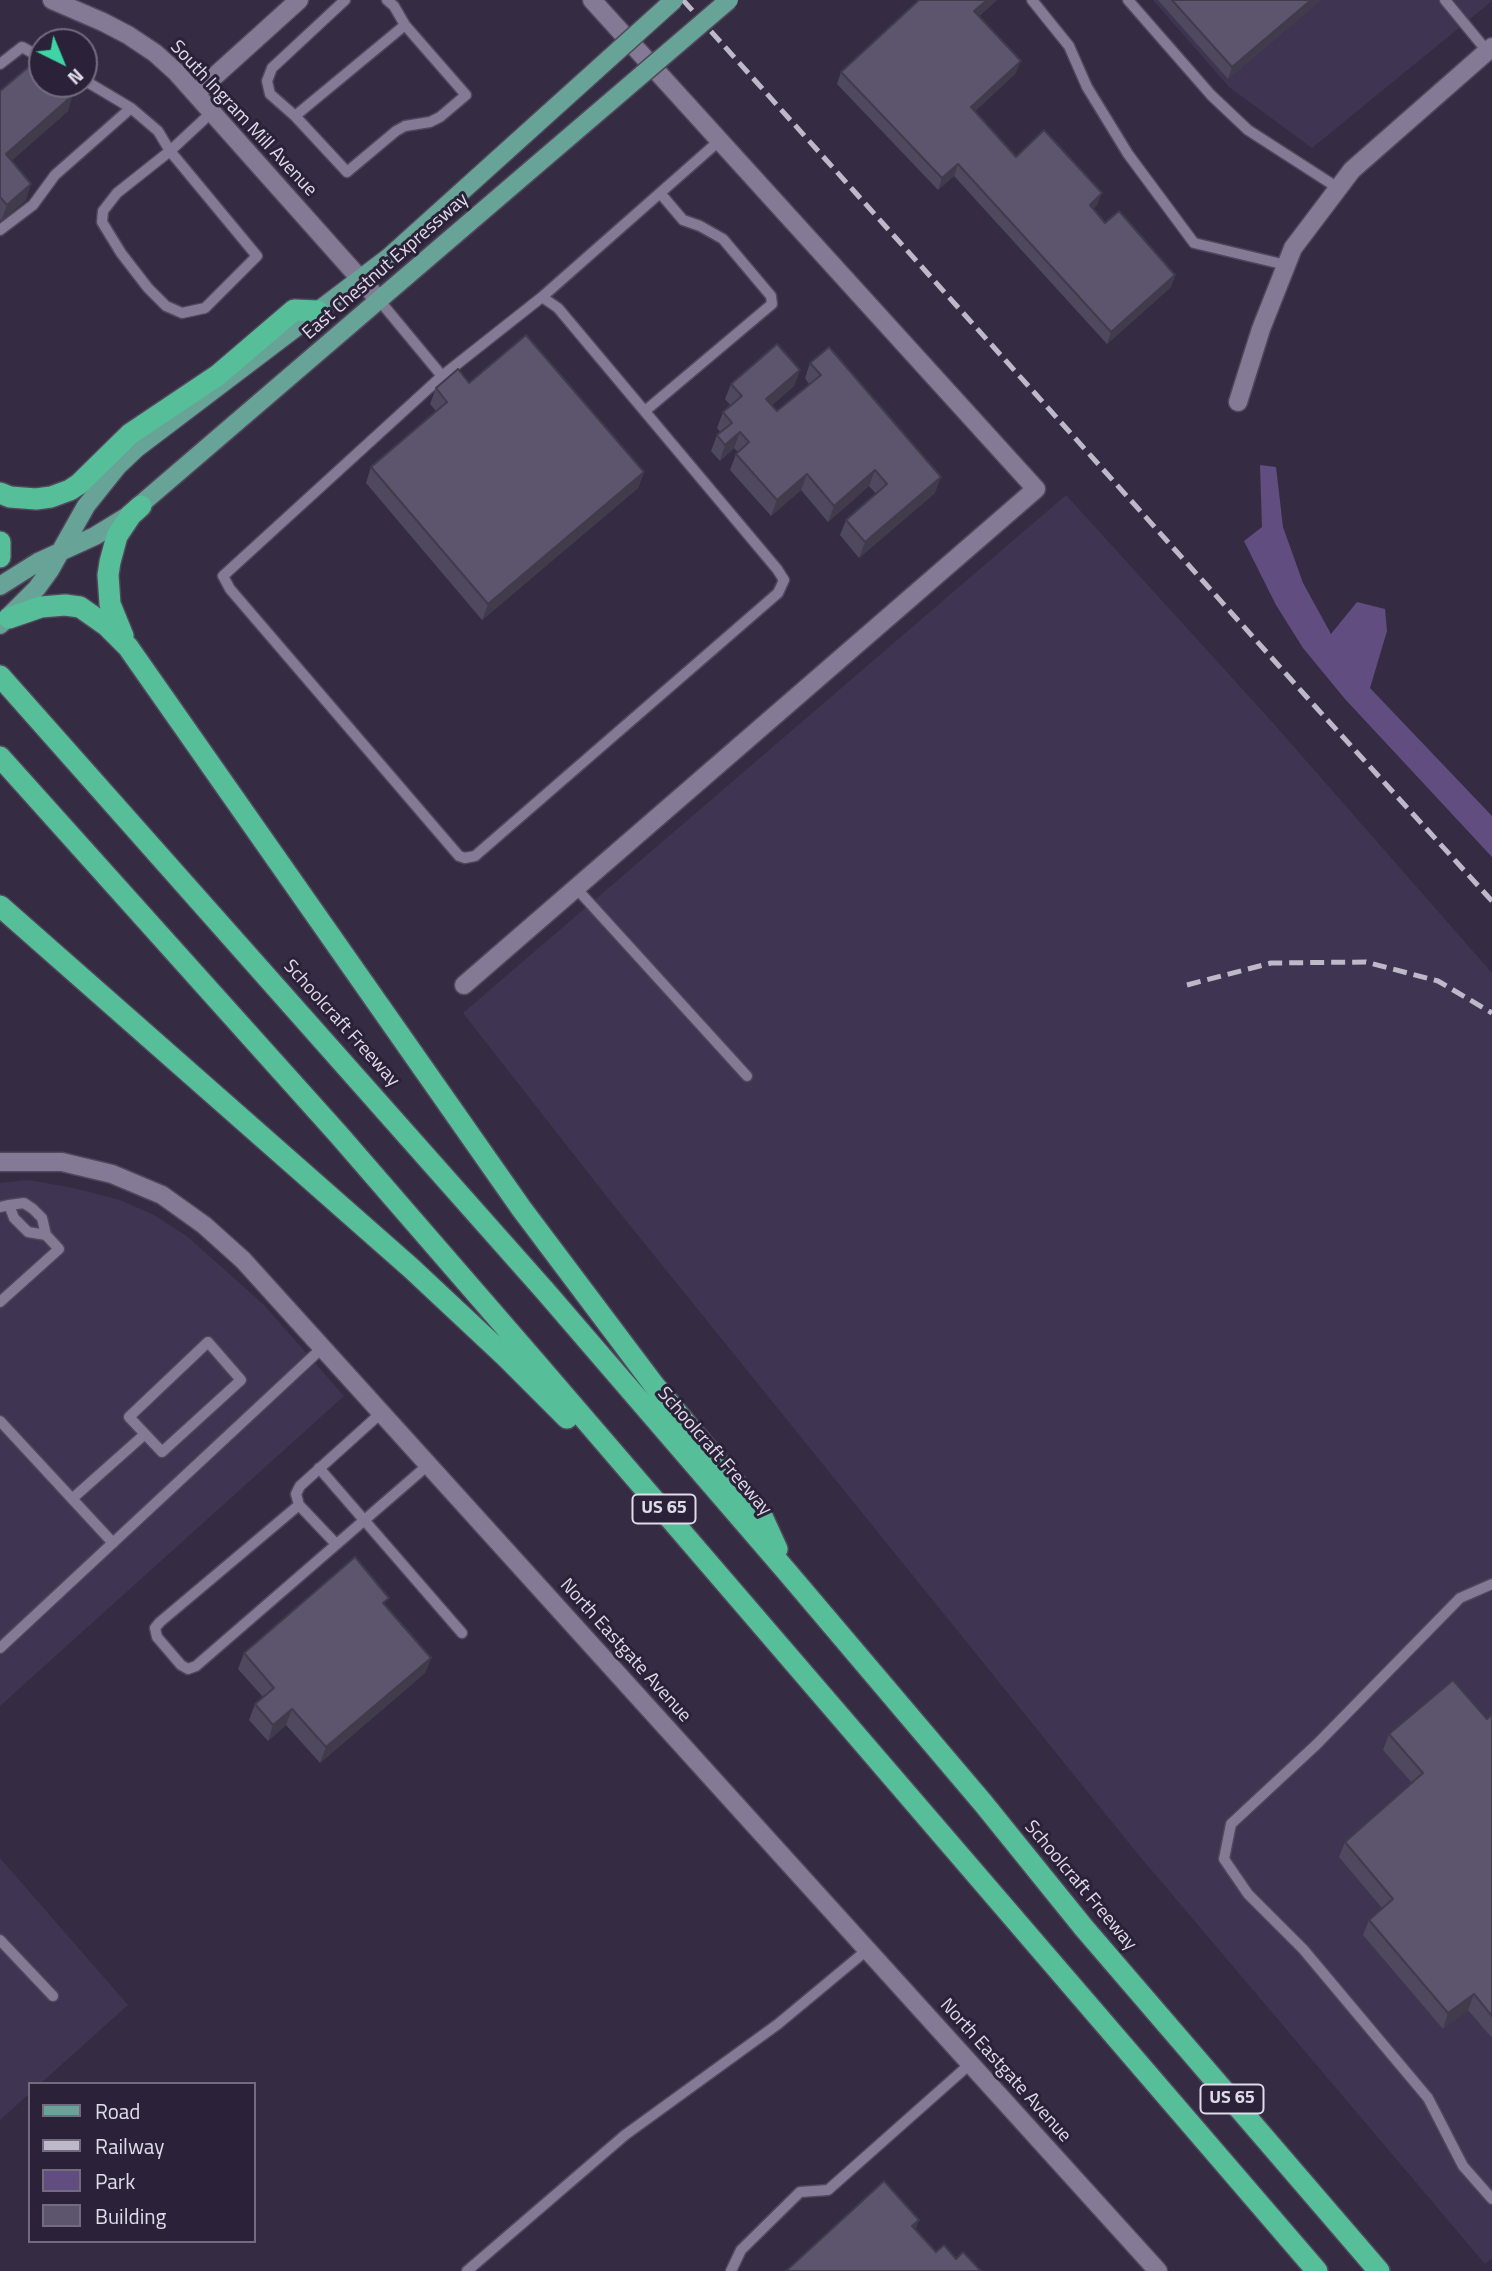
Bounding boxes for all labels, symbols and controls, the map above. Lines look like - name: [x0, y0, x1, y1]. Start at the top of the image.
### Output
- north arrow: [28, 28, 98, 98]
- street label: South Ingram Mill Avenue: [165, 36, 321, 202]
- text: N: [62, 62, 91, 92]
- street label: East Chestnut Expressway: [298, 189, 474, 345]
- street label: Schoolcraft Freeway: [278, 956, 404, 1092]
- street label: Schoolcraft Freeway: [652, 1383, 776, 1521]
- road number: US 65: [632, 1494, 696, 1524]
- street label: North Eastgate Avenue: [555, 1575, 695, 1727]
- street label: Schoolcraft Freeway: [1019, 1816, 1141, 1956]
- street label: North Eastgate Avenue: [935, 1995, 1075, 2147]
- legend: [28, 2082, 256, 2243]
- road number: US 65: [1200, 2084, 1264, 2113]
- text: Road: [95, 2095, 140, 2127]
- text: Railway: [95, 2130, 164, 2162]
- text: Park: [95, 2165, 135, 2197]
- text: Building: [95, 2200, 166, 2232]

